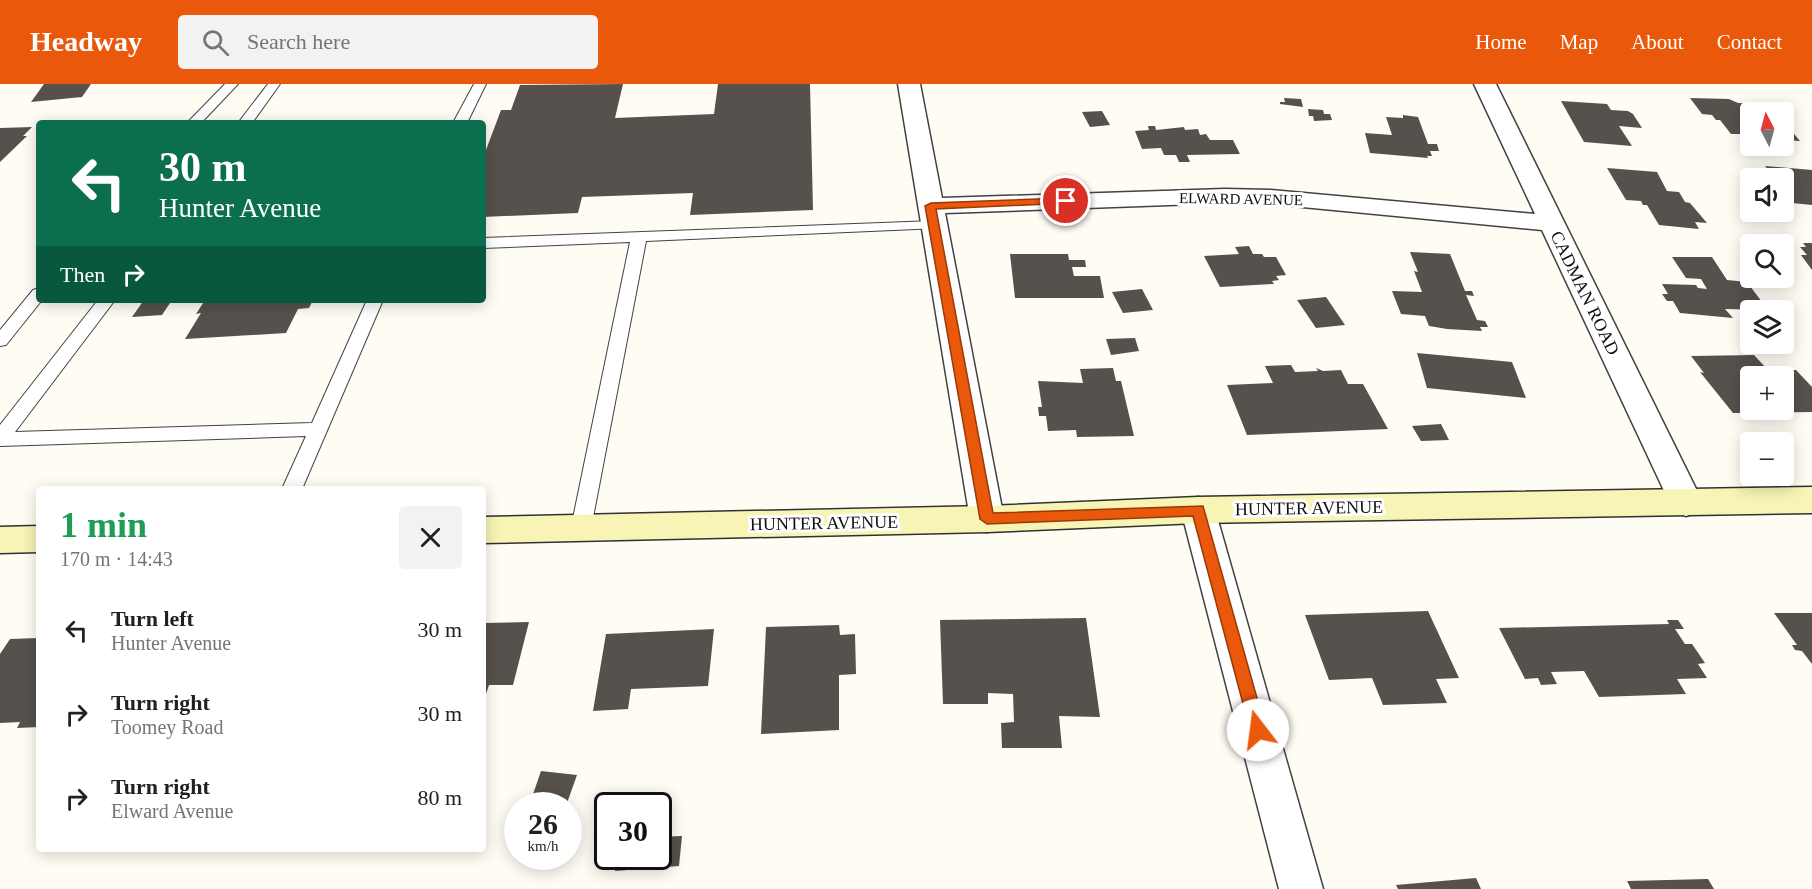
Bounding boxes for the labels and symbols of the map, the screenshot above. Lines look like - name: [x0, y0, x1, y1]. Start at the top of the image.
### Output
- north arrow: [1740, 102, 1794, 156]
- pin: [1040, 175, 1091, 226]
- street label: ELWARD AVENUE: [1179, 190, 1303, 208]
- street label: CADMAN ROAD: [1546, 228, 1624, 358]
- street label: HUNTER AVENUE: [1235, 497, 1383, 519]
- street label: HUNTER AVENUE: [750, 512, 898, 534]
- position arrow: [1226, 698, 1290, 762]
- speed limit sign: 30: [594, 792, 672, 870]

